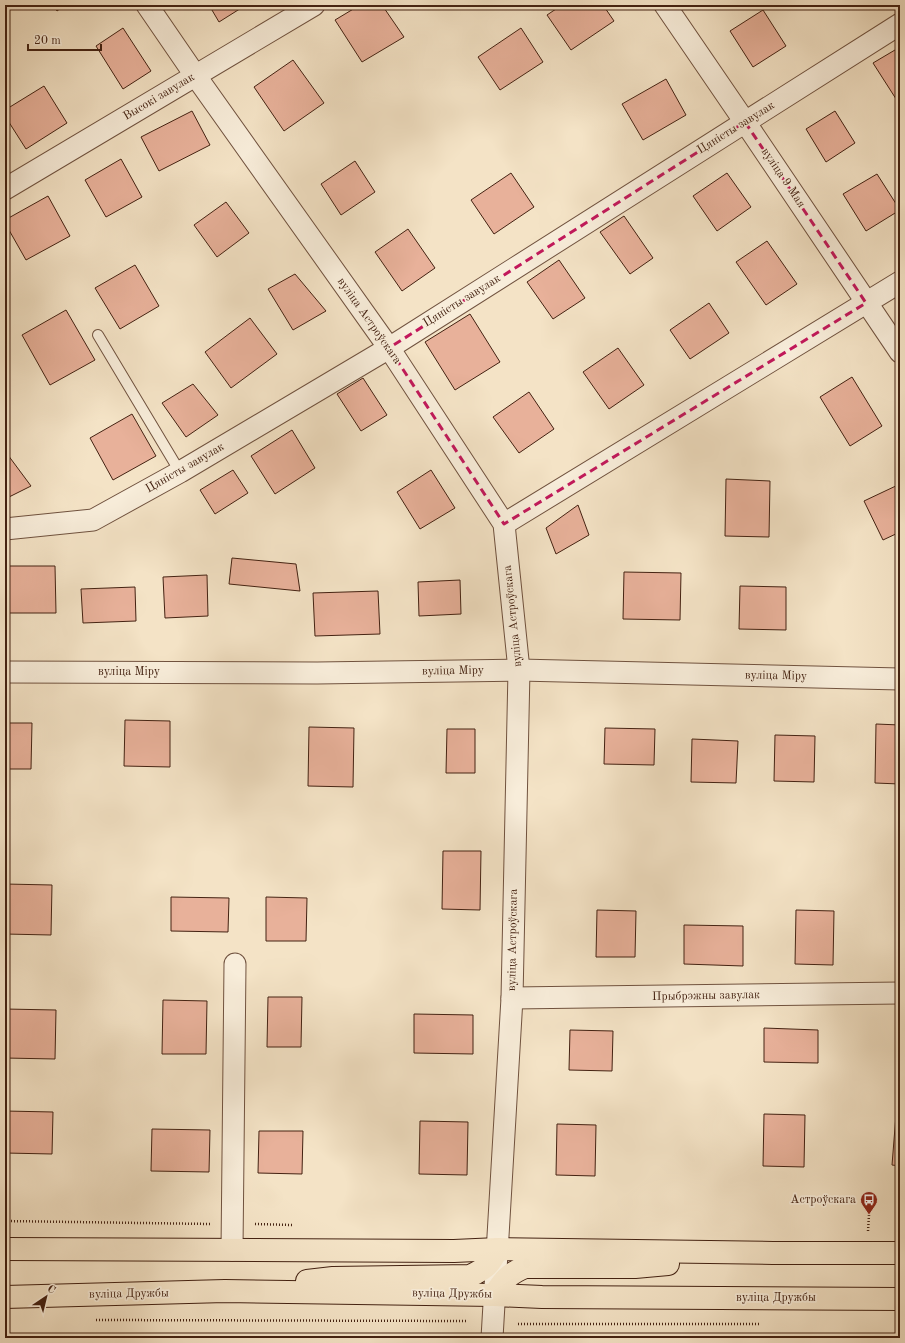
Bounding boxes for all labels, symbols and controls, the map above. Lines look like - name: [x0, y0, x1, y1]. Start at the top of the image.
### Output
- scale bar: [28, 26, 101, 52]
- text: 20 m: [34, 35, 61, 47]
- street label: Высокі завулак: [121, 70, 197, 123]
- street label: Цяністы завулак: [695, 99, 777, 157]
- street label: вуліца 9 Мая: [759, 145, 808, 210]
- street label: Цяністы завулак: [421, 272, 503, 330]
- street label: вуліца Астроўскага: [335, 275, 404, 366]
- street label: Цяністы завулак: [143, 440, 226, 495]
- street label: вуліца Астроўскага: [501, 564, 524, 668]
- street label: вуліца Міру: [422, 663, 485, 678]
- street label: вуліца Міру: [98, 665, 161, 678]
- street label: вуліца Міру: [745, 668, 808, 683]
- street label: вуліца Астроўскага: [505, 889, 520, 991]
- street label: Прыбрэжны завулак: [652, 989, 760, 1003]
- bus stop icon: Астроўскага: [859, 1190, 879, 1215]
- place label: Астроўскага: [790, 1194, 856, 1206]
- north arrow: [26, 1277, 66, 1317]
- text: С: [45, 1283, 57, 1297]
- street label: вуліца Дружбы: [89, 1286, 169, 1301]
- street label: вуліца Дружбы: [412, 1286, 492, 1301]
- street label: вуліца Дружбы: [736, 1291, 816, 1304]

